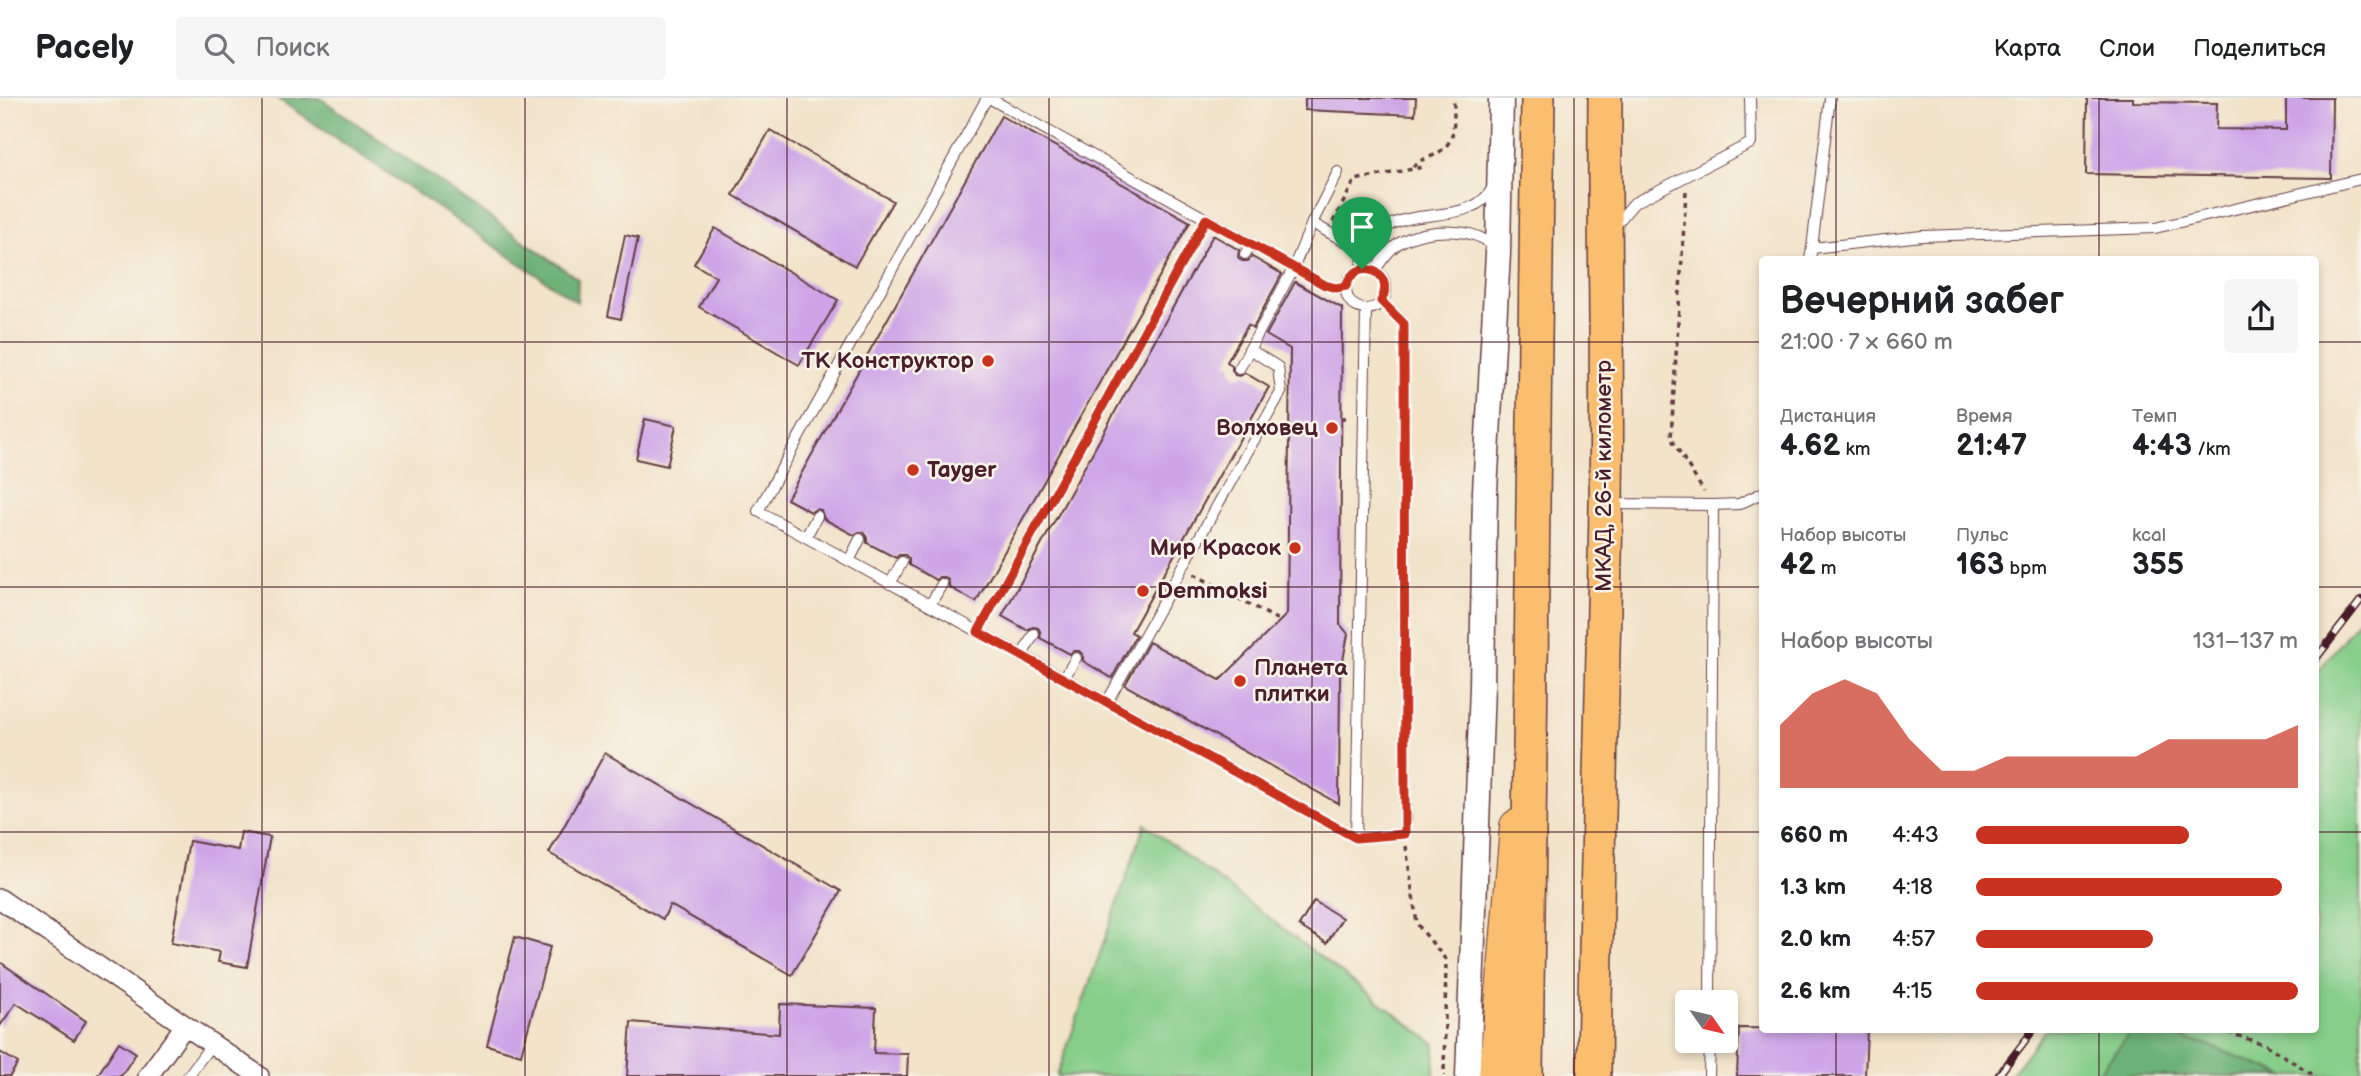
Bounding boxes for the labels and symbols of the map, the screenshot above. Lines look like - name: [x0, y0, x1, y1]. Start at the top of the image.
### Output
- pin: [1332, 197, 1392, 269]
- place label: ТК Конструктор: [801, 347, 974, 375]
- marker: ТК Конструктор: [980, 353, 996, 369]
- street label: МКАД, 26-й километр: [1590, 360, 1618, 592]
- place label: Волховец: [1216, 414, 1318, 442]
- marker: Волховец: [1324, 420, 1340, 436]
- place label: Tayger: [927, 456, 997, 484]
- marker: Tayger: [905, 462, 921, 478]
- place label: Мир Красок: [1150, 534, 1282, 562]
- marker: Мир Красок: [1287, 540, 1303, 556]
- place label: Demmoksi: [1157, 577, 1268, 605]
- marker: Demmoksi: [1135, 583, 1151, 599]
- place label: Планета плитки: [1254, 654, 1348, 708]
- marker: Планета плитки: [1232, 673, 1248, 689]
- north arrow: [1675, 990, 1738, 1054]

